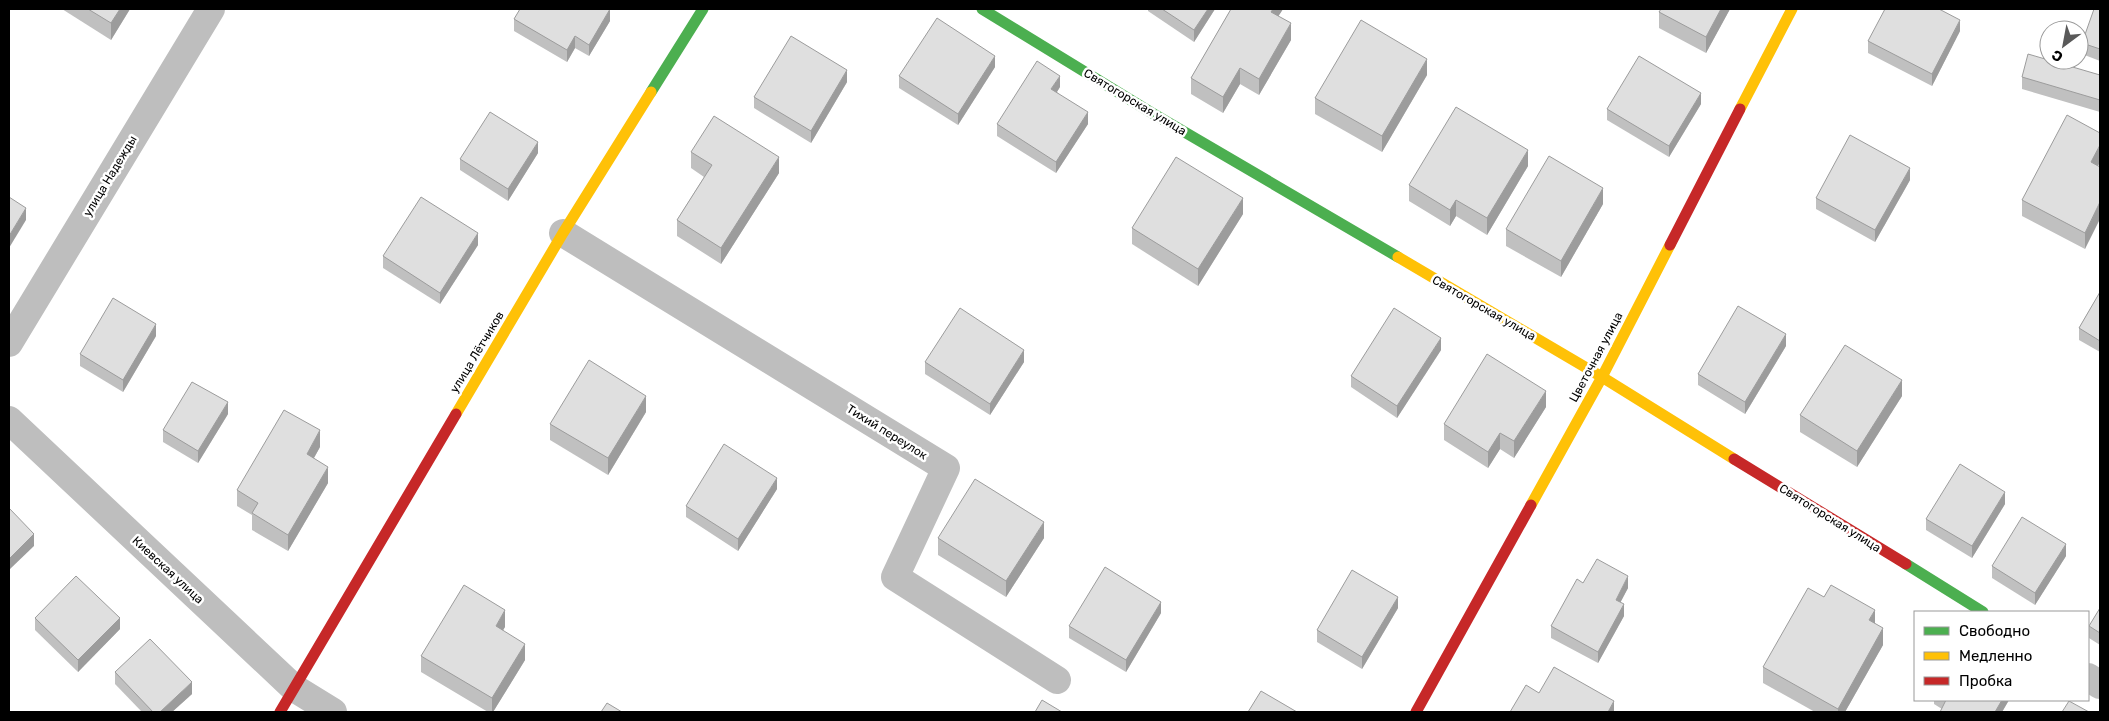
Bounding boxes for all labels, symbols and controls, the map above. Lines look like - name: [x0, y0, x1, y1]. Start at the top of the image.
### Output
- north arrow: [2039, 20, 2089, 70]
- text: С: [2049, 46, 2066, 65]
- street label: Святогорская улица: [1081, 66, 1189, 138]
- street label: улица Надежды: [80, 133, 140, 219]
- street label: Святогорская улица: [1430, 273, 1538, 343]
- street label: улица Лётчиков: [447, 309, 507, 395]
- street label: Цветочная улица: [1566, 310, 1626, 404]
- street label: Тихий переулок: [844, 402, 930, 463]
- street label: Святогорская улица: [1777, 481, 1883, 555]
- street label: Киевская улица: [130, 533, 206, 607]
- legend: [1914, 611, 2089, 701]
- text: Свободно: [1959, 622, 2030, 640]
- text: Медленно: [1959, 647, 2032, 665]
- text: Пробка: [1959, 672, 2012, 690]

